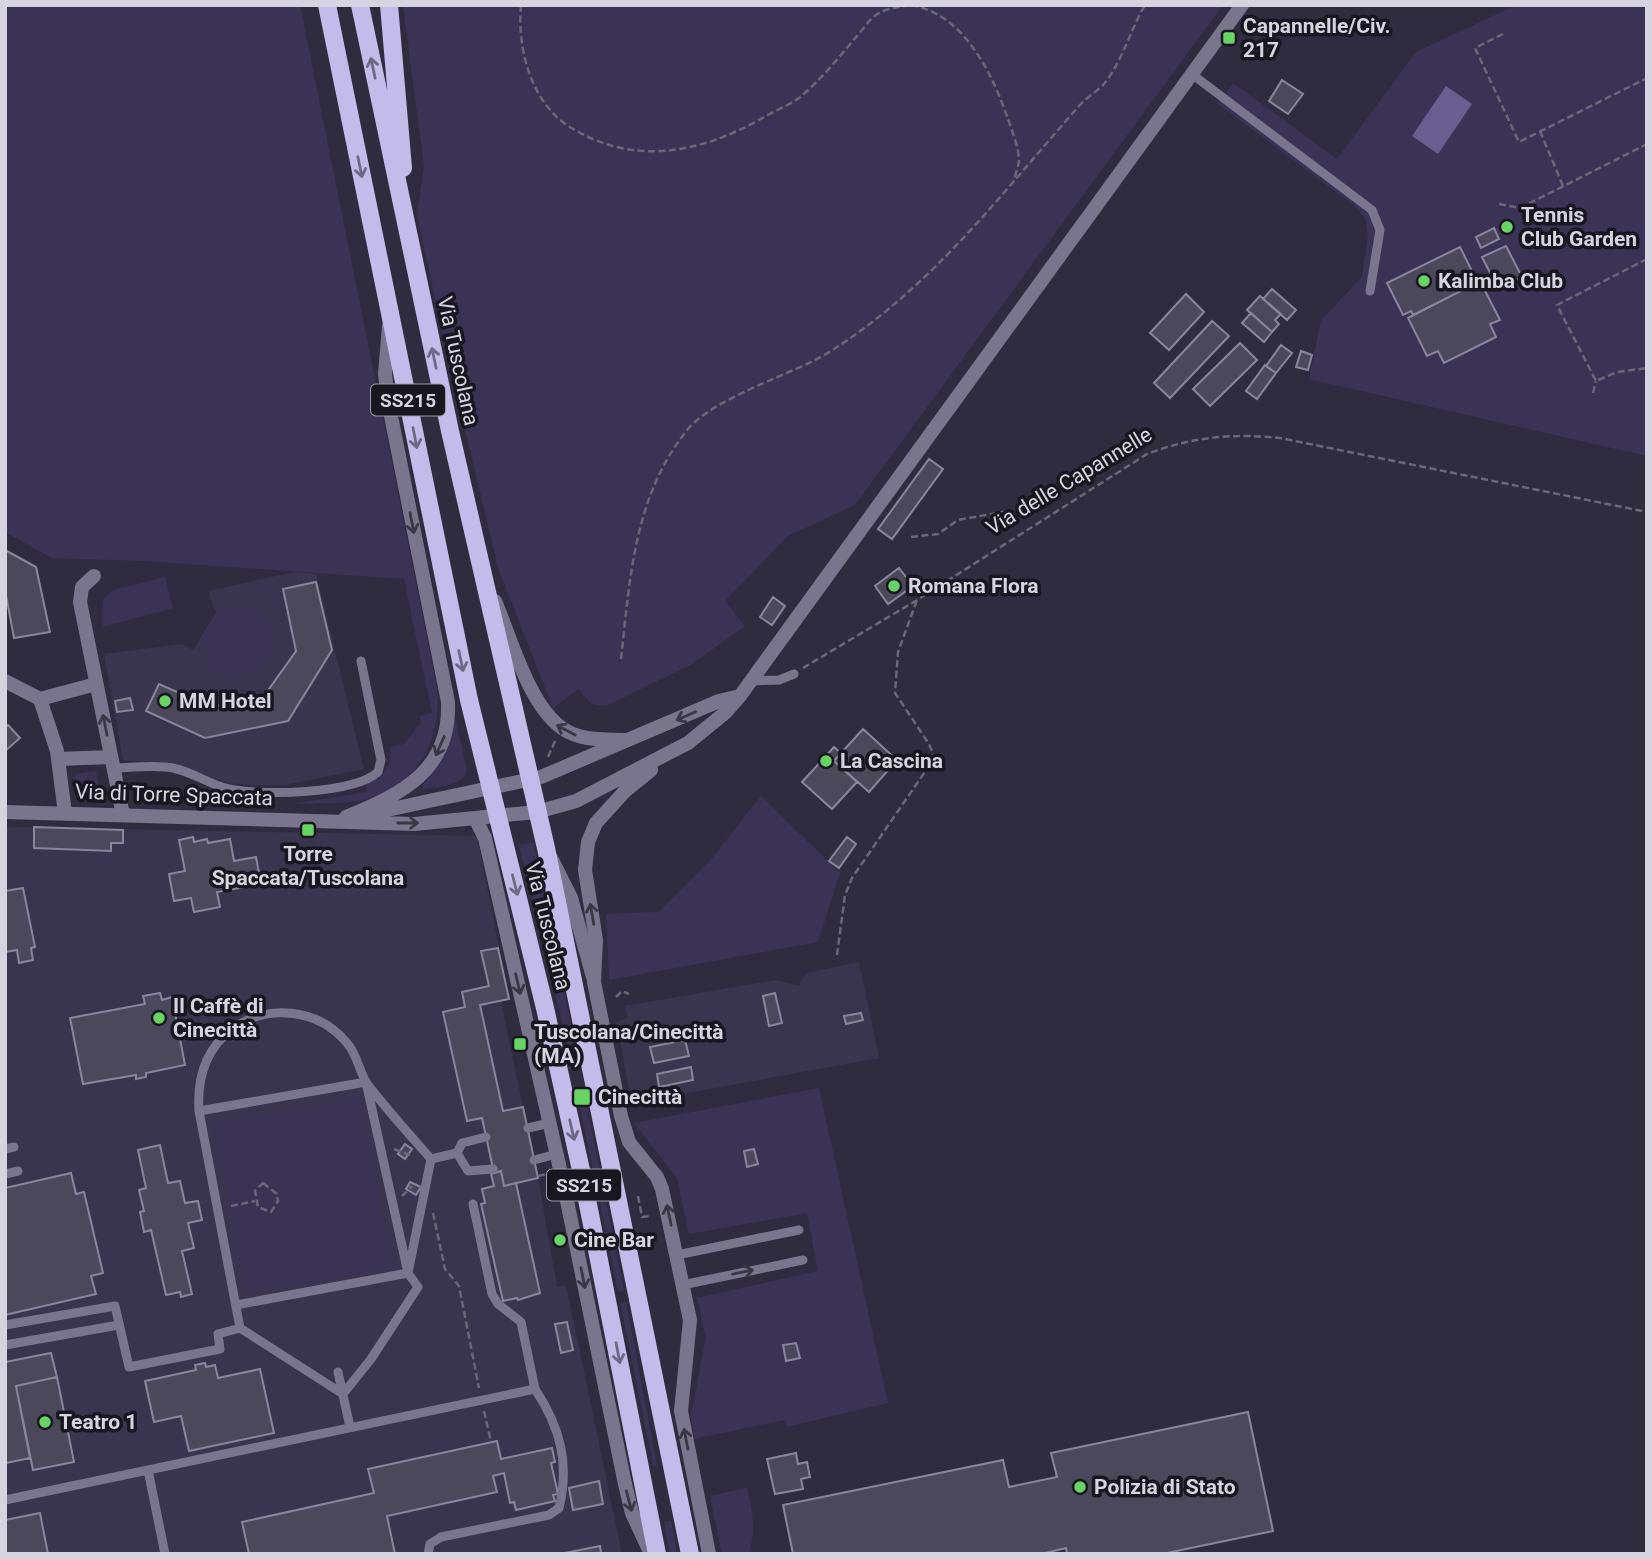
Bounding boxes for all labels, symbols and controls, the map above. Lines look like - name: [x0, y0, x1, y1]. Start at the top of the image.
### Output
- place label: Capannelle/Civ. 217: [1243, 14, 1391, 62]
- marker: Capannelle/Civ. 217: [1221, 30, 1237, 46]
- one-way arrow: [366, 57, 379, 80]
- one-way arrow: [354, 155, 368, 178]
- place label: Tennis Club Garden: [1521, 203, 1637, 251]
- marker: Tennis Club Garden: [1499, 219, 1515, 235]
- place label: Kalimba Club: [1438, 269, 1563, 293]
- marker: Kalimba Club: [1416, 273, 1432, 289]
- street label: Via Tuscolana: [433, 294, 483, 428]
- one-way arrow: [426, 347, 440, 370]
- road number: SS215: [371, 384, 445, 416]
- street label: Via delle Capannelle: [982, 422, 1156, 540]
- one-way arrow: [409, 426, 423, 449]
- one-way arrow: [405, 511, 419, 534]
- place label: Romana Flora: [908, 574, 1039, 598]
- marker: Romana Flora: [886, 578, 902, 594]
- one-way arrow: [454, 649, 468, 672]
- place label: MM Hotel: [179, 689, 272, 713]
- marker: MM Hotel: [157, 693, 173, 709]
- one-way arrow: [675, 710, 697, 723]
- one-way arrow: [97, 714, 111, 737]
- one-way arrow: [556, 723, 577, 736]
- one-way arrow: [433, 735, 446, 756]
- place label: La Cascina: [840, 749, 943, 773]
- marker: La Cascina: [818, 753, 834, 769]
- street label: Via di Torre Spaccata: [75, 780, 273, 810]
- one-way arrow: [397, 816, 420, 830]
- marker: Torre Spaccata/Tuscolana: [300, 822, 316, 838]
- place label: Torre Spaccata/Tuscolana: [212, 842, 404, 890]
- street label: Via Tuscolana: [520, 859, 576, 993]
- one-way arrow: [509, 873, 522, 895]
- one-way arrow: [585, 903, 598, 926]
- one-way arrow: [512, 972, 526, 995]
- place label: Il Caffè di Cinecittà: [173, 994, 264, 1042]
- marker: Il Caffè di Cinecittà: [151, 1010, 167, 1026]
- place label: Tuscolana/Cinecittà (MA): [534, 1020, 724, 1068]
- marker: Tuscolana/Cinecittà (MA): [512, 1036, 528, 1052]
- place label: Cinecittà: [598, 1085, 682, 1109]
- marker: Cinecittà: [572, 1087, 592, 1107]
- one-way arrow: [565, 1118, 579, 1141]
- road number: SS215: [547, 1170, 621, 1200]
- one-way arrow: [661, 1204, 675, 1227]
- place label: Cine Bar: [574, 1228, 654, 1252]
- marker: Cine Bar: [552, 1232, 568, 1248]
- one-way arrow: [731, 1265, 753, 1278]
- one-way arrow: [576, 1266, 590, 1289]
- one-way arrow: [612, 1341, 625, 1364]
- place label: Teatro 1: [59, 1410, 137, 1434]
- marker: Teatro 1: [37, 1414, 53, 1430]
- one-way arrow: [678, 1428, 692, 1451]
- place label: Polizia di Stato: [1094, 1475, 1236, 1499]
- marker: Polizia di Stato: [1072, 1479, 1088, 1495]
- one-way arrow: [623, 1489, 636, 1511]

